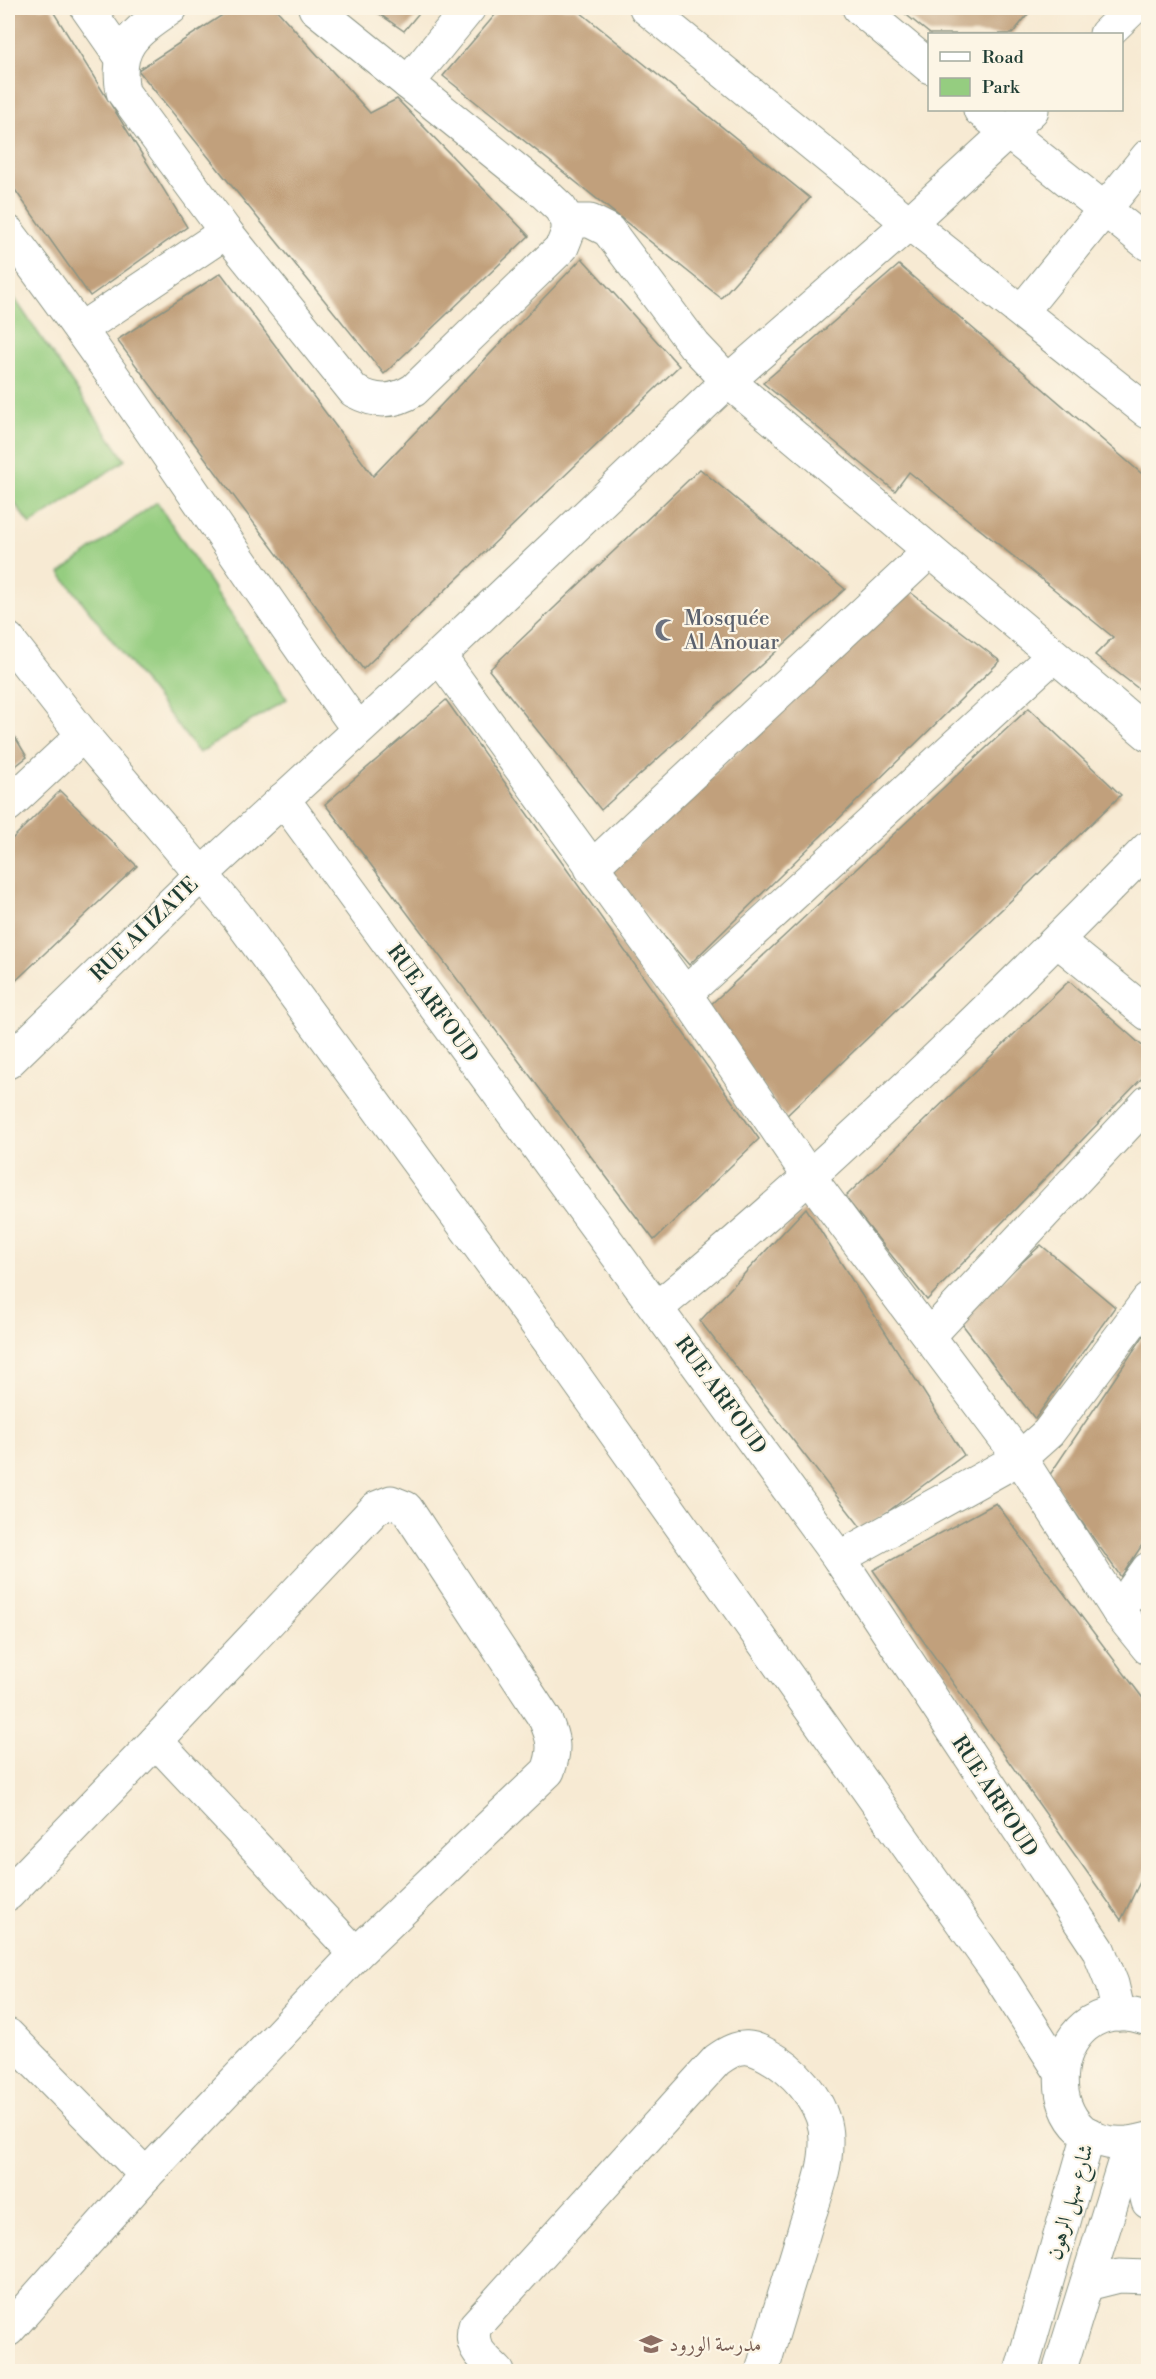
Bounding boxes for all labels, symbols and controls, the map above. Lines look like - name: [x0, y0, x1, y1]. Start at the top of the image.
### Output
- legend: [928, 33, 1123, 111]
- text: Road: [982, 46, 1025, 69]
- text: Park: [982, 76, 1021, 99]
- place label: Mosquée Al Anouar: [683, 606, 779, 656]
- mosque icon: Mosquée Al Anouar: [653, 617, 679, 643]
- street label: RUE AI IZATE: [85, 872, 204, 988]
- street label: RUE ARFOUD: [381, 940, 484, 1068]
- street label: RUE ARFOUD: [669, 1332, 772, 1460]
- street label: RUE ARFOUD: [945, 1731, 1043, 1862]
- street label: شارع سهل الرهون: [1042, 2141, 1104, 2264]
- school or university icon: مدرسة الورود: [638, 2331, 664, 2357]
- place label: مدرسة الورود: [669, 2332, 761, 2358]

